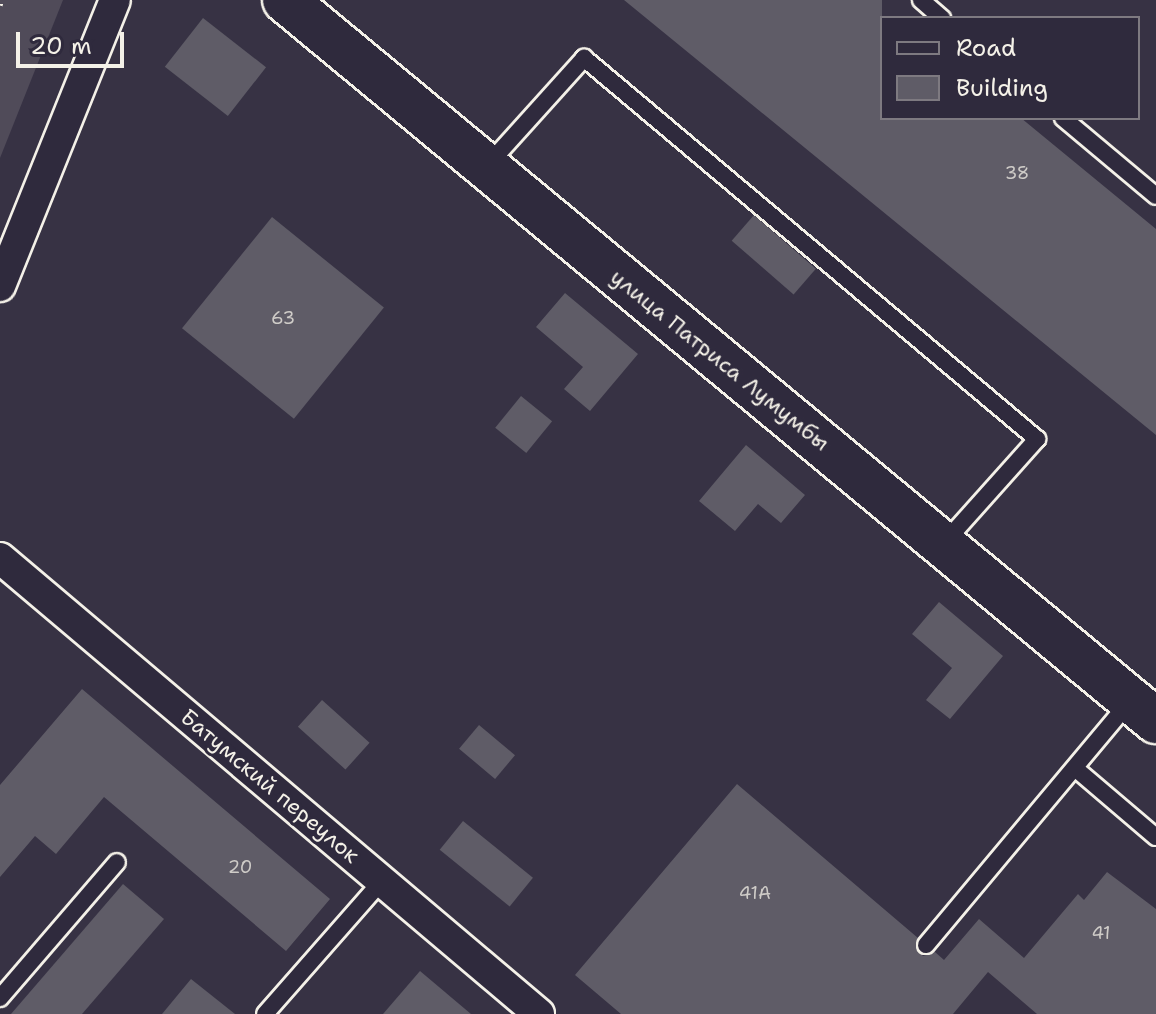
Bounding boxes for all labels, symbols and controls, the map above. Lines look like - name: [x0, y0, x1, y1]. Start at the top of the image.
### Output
- scale bar: [20, 16, 128, 66]
- legend: [880, 16, 1140, 120]
- text: 20 m: [30, 30, 92, 62]
- text: Road: [956, 32, 1016, 64]
- text: Building: [956, 72, 1048, 104]
- house number: 38: [1005, 162, 1029, 184]
- street label: улица Патриса Лумумбы: [605, 264, 835, 456]
- house number: 63: [271, 307, 295, 329]
- street label: Батумский переулок: [175, 704, 365, 868]
- house number: 20: [228, 856, 252, 878]
- house number: 41А: [739, 882, 771, 904]
- house number: 41: [1091, 922, 1111, 944]

